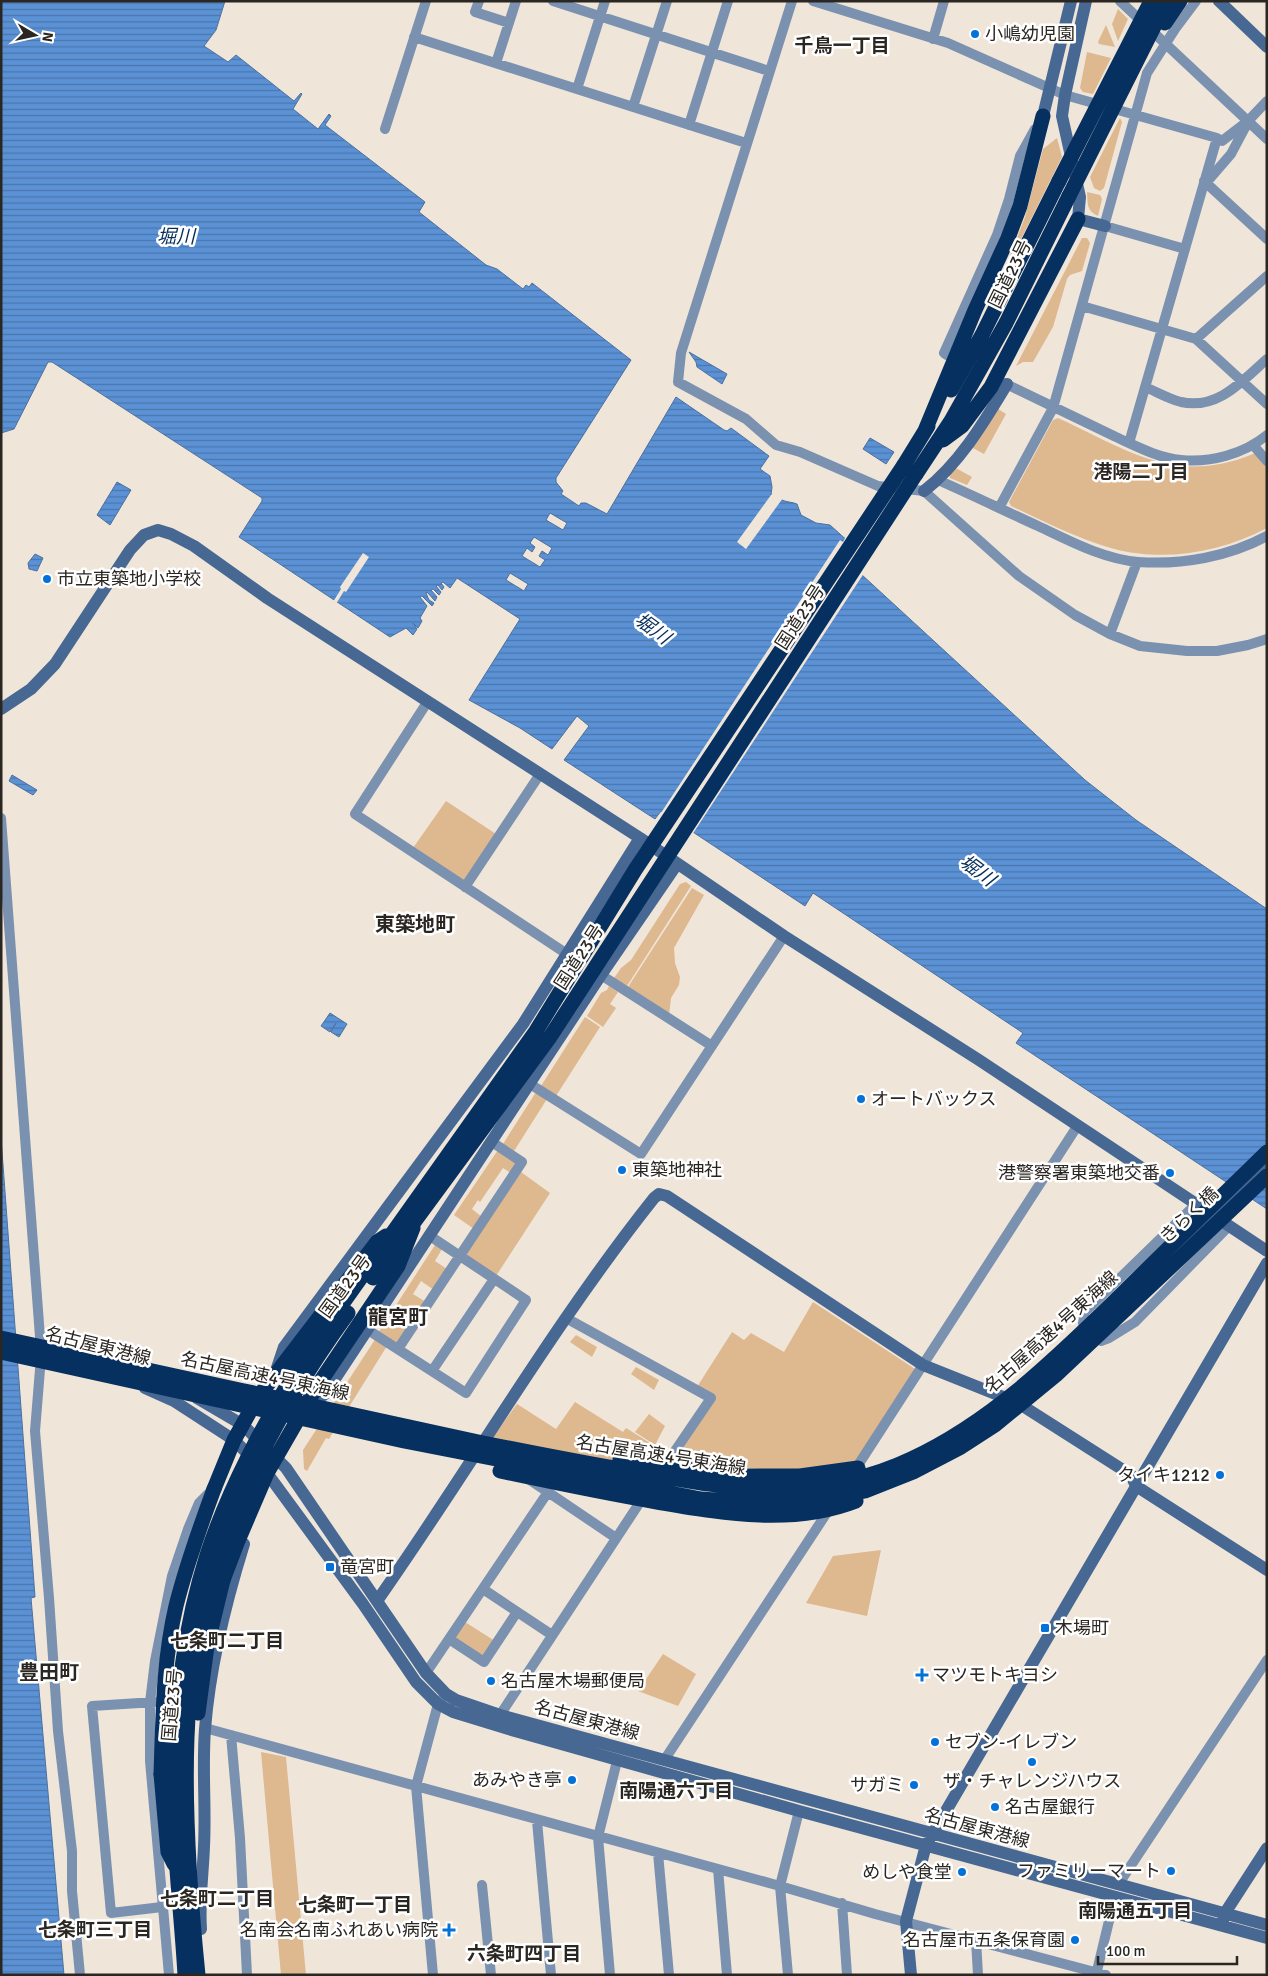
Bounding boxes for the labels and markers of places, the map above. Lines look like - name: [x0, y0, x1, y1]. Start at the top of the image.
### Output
- place label: 小嶋幼児園: [985, 23, 1075, 45]
- marker: 小嶋幼児園: [969, 28, 981, 40]
- place label: 市立東築地小学校: [57, 568, 201, 590]
- marker: 市立東築地小学校: [41, 573, 53, 585]
- place label: オートバックス: [871, 1088, 996, 1110]
- marker: オートバックス: [855, 1093, 867, 1105]
- place label: 東築地神社: [632, 1159, 722, 1181]
- place label: 港警察署東築地交番: [998, 1162, 1160, 1184]
- marker: 東築地神社: [616, 1164, 628, 1176]
- marker: 港警察署東築地交番: [1164, 1167, 1176, 1179]
- place label: タイキ1212: [1117, 1464, 1210, 1486]
- marker: タイキ1212: [1214, 1469, 1226, 1481]
- place label: 竜宮町: [340, 1556, 394, 1578]
- marker: 竜宮町: [324, 1561, 336, 1573]
- place label: 木場町: [1055, 1617, 1109, 1639]
- marker: 木場町: [1039, 1622, 1051, 1634]
- place label: マツモトキヨシ: [932, 1664, 1058, 1686]
- marker: マツモトキヨシ: [916, 1669, 928, 1681]
- place label: 名古屋木場郵便局: [501, 1670, 645, 1692]
- marker: 名古屋木場郵便局: [485, 1675, 497, 1687]
- place label: セブン-イレブン: [945, 1731, 1077, 1753]
- marker: セブン-イレブン: [929, 1736, 941, 1748]
- marker: ザ・チャレンジハウス: [1026, 1756, 1038, 1768]
- place label: あみやき亭: [472, 1769, 562, 1791]
- place label: ザ・チャレンジハウス: [943, 1770, 1121, 1792]
- marker: あみやき亭: [566, 1774, 578, 1786]
- place label: サガミ: [850, 1774, 904, 1796]
- marker: サガミ: [908, 1779, 920, 1791]
- place label: 名古屋銀行: [1005, 1796, 1095, 1818]
- marker: 名古屋銀行: [989, 1801, 1001, 1813]
- place label: ファミリーマート: [1017, 1860, 1161, 1882]
- place label: めしや食堂: [862, 1861, 952, 1883]
- marker: ファミリーマート: [1165, 1865, 1177, 1877]
- marker: めしや食堂: [956, 1866, 968, 1878]
- place label: 名南会名南ふれあい病院: [240, 1919, 438, 1941]
- marker: 名南会名南ふれあい病院: [442, 1923, 456, 1937]
- place label: 名古屋市五条保育園: [903, 1929, 1065, 1951]
- marker: 名古屋市五条保育園: [1069, 1934, 1081, 1946]

